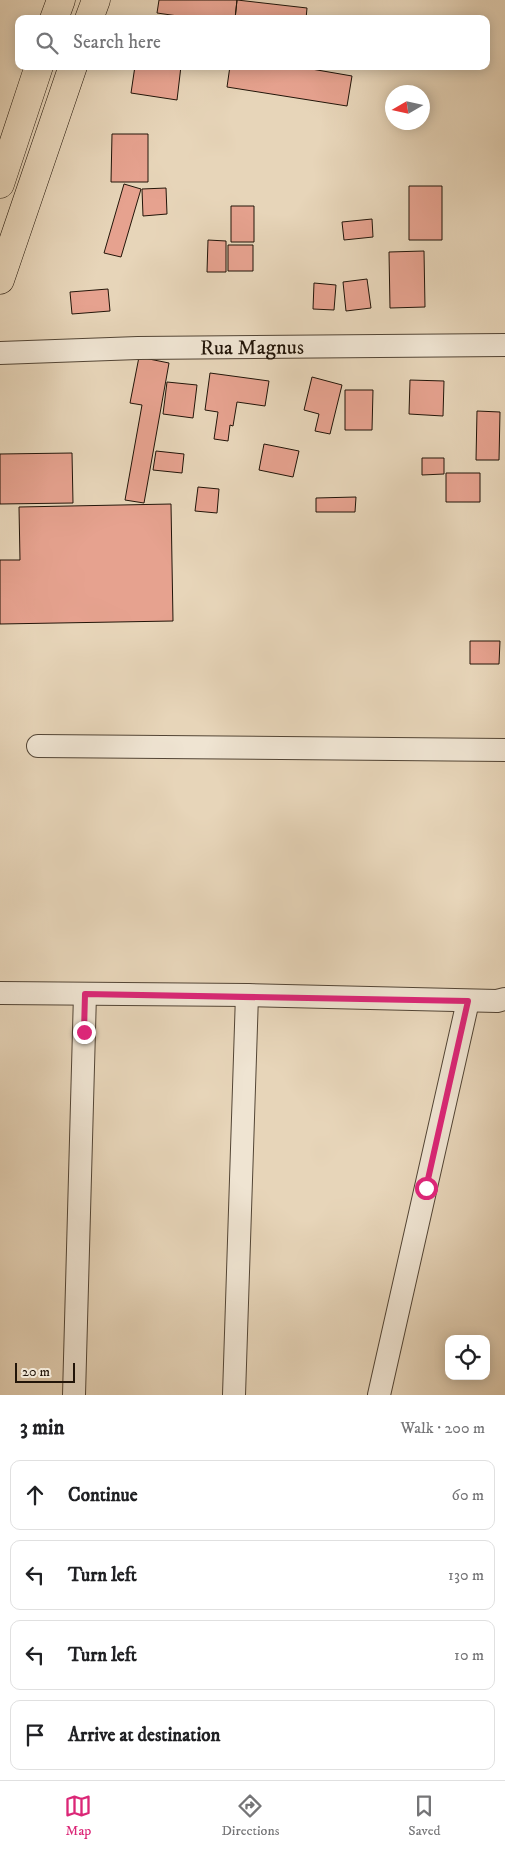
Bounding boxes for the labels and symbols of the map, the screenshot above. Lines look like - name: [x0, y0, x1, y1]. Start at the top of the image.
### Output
- north arrow: [385, 85, 430, 130]
- street label: Rua Magnus: [200, 335, 304, 361]
- route end: [73, 1021, 96, 1044]
- route start: [415, 1177, 438, 1200]
- scale bar: [15, 1360, 75, 1383]

